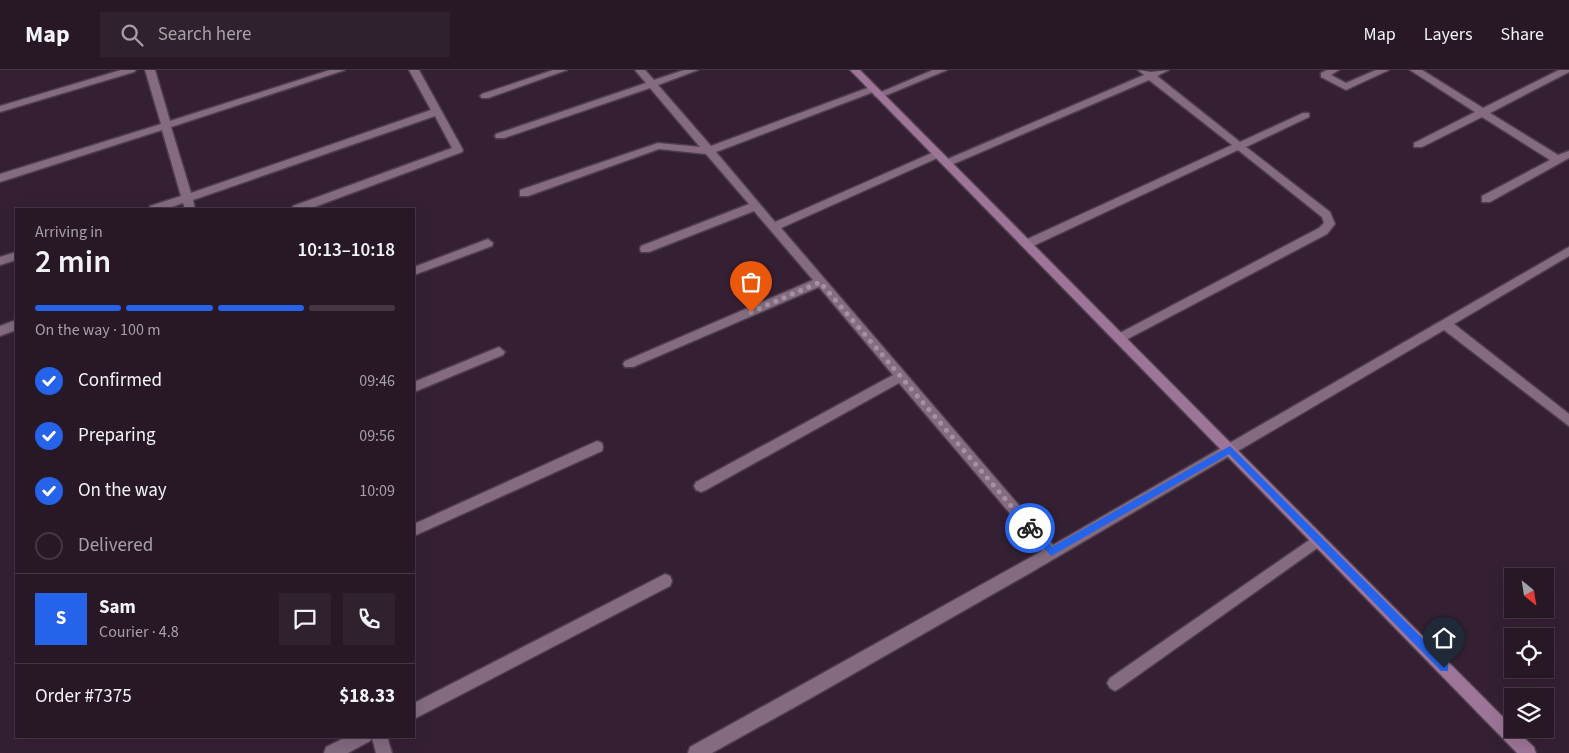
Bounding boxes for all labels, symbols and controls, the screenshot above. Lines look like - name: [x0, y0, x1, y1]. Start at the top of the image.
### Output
- search box: [100, 12, 450, 57]
- text: Map: [25, 17, 70, 52]
- icon: search: [118, 21, 146, 49]
- text: Search here: [158, 21, 251, 48]
- text: Map: [1364, 22, 1396, 47]
- text: Layers: [1424, 22, 1473, 47]
- text: Share: [1501, 22, 1544, 47]
- text: Arriving in: [35, 221, 103, 243]
- text: 10:13–10:18: [297, 237, 395, 264]
- text: 2 min: [35, 239, 111, 285]
- pin: [730, 261, 772, 312]
- icon: bag: [737, 268, 765, 296]
- text: On the way · 100 m: [35, 319, 160, 341]
- icon: check: [35, 367, 63, 395]
- text: Confirmed: [78, 367, 162, 394]
- text: 09:46: [359, 370, 395, 392]
- icon: check: [35, 422, 63, 450]
- text: Preparing: [78, 422, 156, 449]
- text: 09:56: [359, 425, 395, 447]
- icon: check: [35, 477, 63, 505]
- text: On the way: [78, 477, 167, 504]
- text: 10:09: [359, 480, 395, 502]
- courier: [1005, 503, 1055, 553]
- icon: bike: [1016, 514, 1044, 542]
- text: Delivered: [78, 532, 153, 559]
- north arrow: [1504, 568, 1554, 618]
- map controls: [1504, 568, 1554, 738]
- button: chat: [279, 593, 331, 645]
- button: phone: [343, 593, 395, 645]
- text: Sam: [99, 594, 136, 621]
- text: S: [56, 605, 66, 632]
- pin: [1423, 617, 1465, 668]
- text: Courier · 4.8: [99, 621, 179, 643]
- icon: home: [1430, 624, 1458, 652]
- button: locate: [1504, 628, 1554, 678]
- text: Order #7375: [35, 683, 132, 710]
- text: $18.33: [339, 683, 395, 710]
- button: layers: [1504, 688, 1554, 738]

